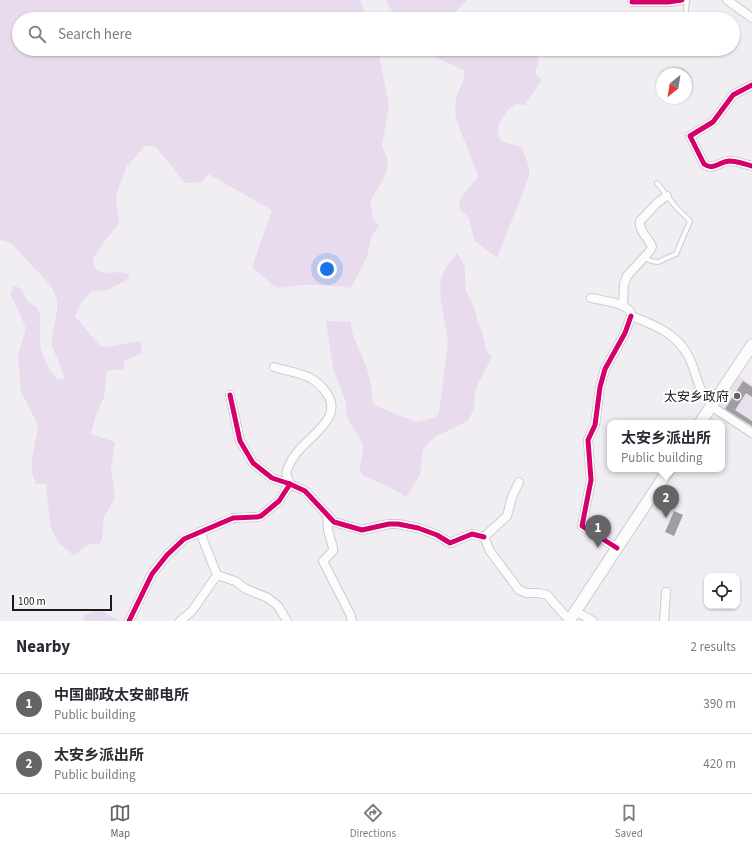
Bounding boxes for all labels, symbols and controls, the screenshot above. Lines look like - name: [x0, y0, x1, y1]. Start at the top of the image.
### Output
- search box: [12, 12, 740, 56]
- icon: search: [26, 23, 48, 45]
- text: Search here: [58, 24, 132, 45]
- north arrow: [656, 68, 692, 104]
- your location: [317, 259, 337, 279]
- place label: 太安乡政府: [664, 388, 729, 406]
- marker: 太安乡政府: [732, 391, 742, 401]
- popup: [607, 420, 725, 472]
- text: 太安乡派出所: [621, 428, 711, 449]
- text: Public building: [621, 449, 703, 467]
- pin: 2: [653, 485, 679, 518]
- pin: 1: [585, 515, 611, 548]
- map controls: [704, 573, 740, 609]
- button: locate: [704, 573, 740, 609]
- scale bar: [12, 593, 112, 612]
- text: 100 m: [18, 594, 46, 609]
- text: Nearby: [16, 635, 70, 659]
- text: 2 results: [691, 638, 736, 656]
- text: 中国邮政太安邮电所: [54, 685, 189, 706]
- text: 1: [26, 695, 32, 713]
- text: 390 m: [703, 695, 736, 713]
- text: Public building: [54, 706, 136, 724]
- text: 太安乡派出所: [54, 745, 144, 766]
- text: 2: [26, 755, 32, 773]
- text: 420 m: [703, 755, 736, 773]
- text: Public building: [54, 766, 136, 784]
- tab: Map: [109, 802, 131, 841]
- tab: Directions: [350, 802, 396, 841]
- tab: Saved: [615, 802, 643, 841]

